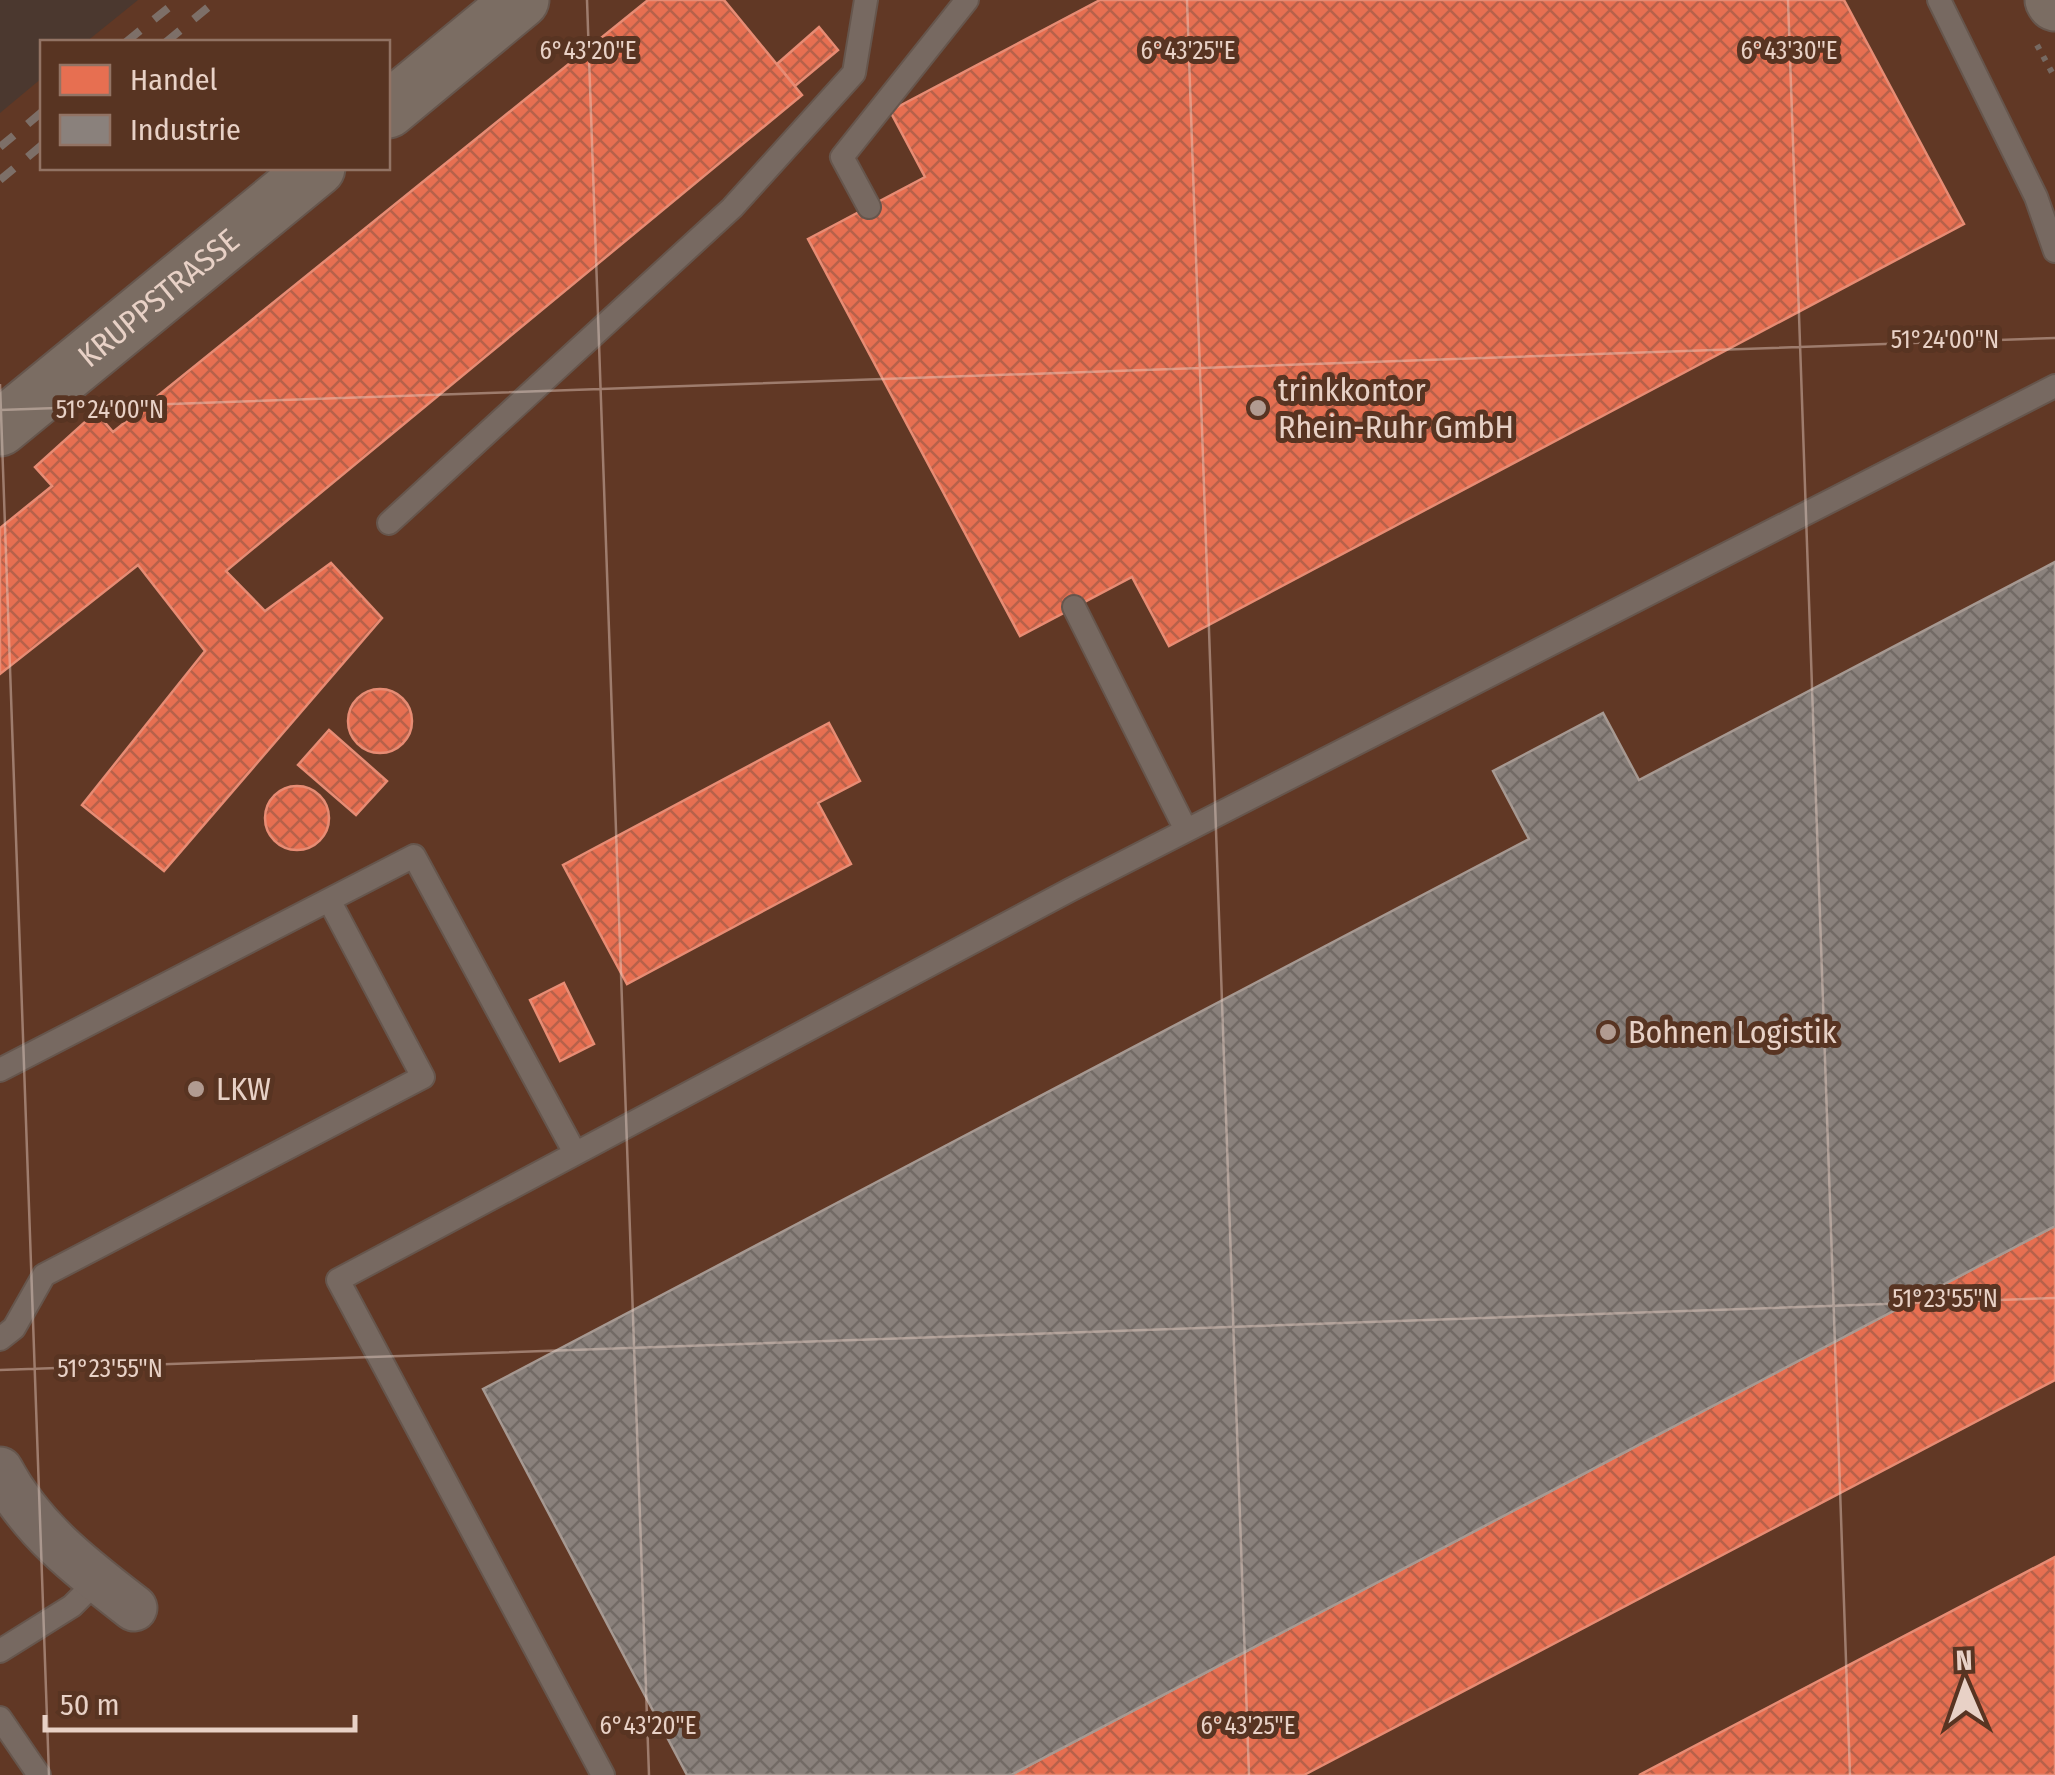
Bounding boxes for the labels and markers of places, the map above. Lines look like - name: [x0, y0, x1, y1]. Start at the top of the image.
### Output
- place label: trinkkontor Rhein-Ruhr GmbH: [1278, 371, 1514, 446]
- marker: trinkkontor Rhein-Ruhr GmbH: [1247, 397, 1269, 419]
- place label: Bohnen Logistik: [1628, 1013, 1837, 1051]
- marker: Bohnen Logistik: [1597, 1021, 1619, 1043]
- place label: LKW: [216, 1070, 271, 1108]
- marker: LKW: [185, 1078, 207, 1100]

